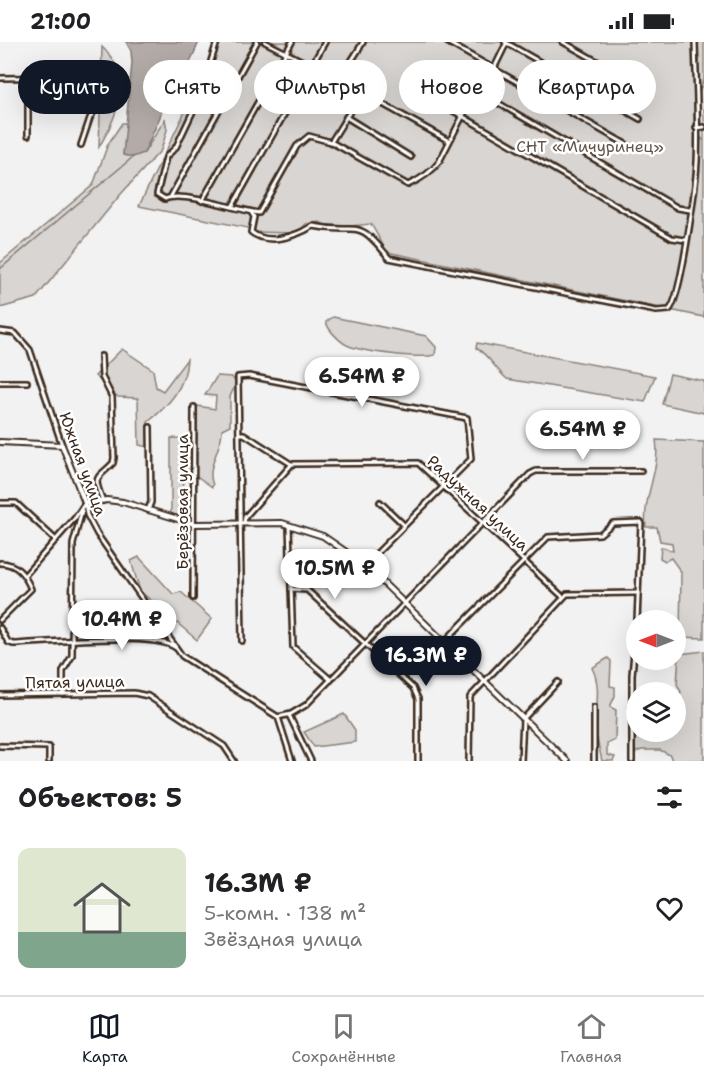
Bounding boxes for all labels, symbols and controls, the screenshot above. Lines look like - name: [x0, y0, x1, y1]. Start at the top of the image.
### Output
- text: 21:00: [30, 7, 91, 36]
- chip: Купить: [18, 60, 131, 114]
- chip: Снять: [143, 60, 242, 114]
- chip: Фильтры: [254, 60, 387, 114]
- chip: Новое: [399, 60, 505, 114]
- chip: Квартира: [517, 60, 656, 114]
- park label: СНТ «Мичуринец»: [516, 136, 664, 157]
- pin: 6.54M ₽: [307, 357, 417, 408]
- text: 6.54M ₽: [318, 363, 406, 389]
- street label: Южная улица: [54, 409, 112, 519]
- pin: 6.54M ₽: [528, 410, 638, 461]
- text: 6.54M ₽: [539, 416, 627, 442]
- street label: Берёзовая улица: [172, 434, 193, 570]
- street label: Радужная улица: [423, 450, 533, 556]
- pin: 10.5M ₽: [280, 549, 390, 600]
- text: 10.5M ₽: [295, 555, 375, 581]
- pin: 10.4M ₽: [67, 600, 177, 651]
- text: 10.4M ₽: [81, 606, 163, 632]
- north arrow: [626, 610, 686, 670]
- map controls: [626, 610, 686, 742]
- pin: 16.3M ₽: [371, 636, 481, 687]
- text: 16.3M ₽: [384, 642, 468, 668]
- street label: Пятая улица: [25, 671, 125, 693]
- button: layers: [626, 682, 686, 742]
- text: Объектов: 5: [18, 780, 182, 815]
- icon: filters: [653, 781, 686, 814]
- text: 16.3M ₽: [204, 865, 312, 900]
- icon: home: [66, 872, 138, 944]
- icon: heart: [653, 892, 686, 925]
- text: 5-комн. · 138 m²: [204, 900, 366, 926]
- text: Звёздная улица: [204, 926, 362, 952]
- tab: Карта: [82, 1010, 128, 1067]
- tab: Сохранённые: [292, 1010, 396, 1067]
- tab: Главная: [560, 1010, 622, 1067]

